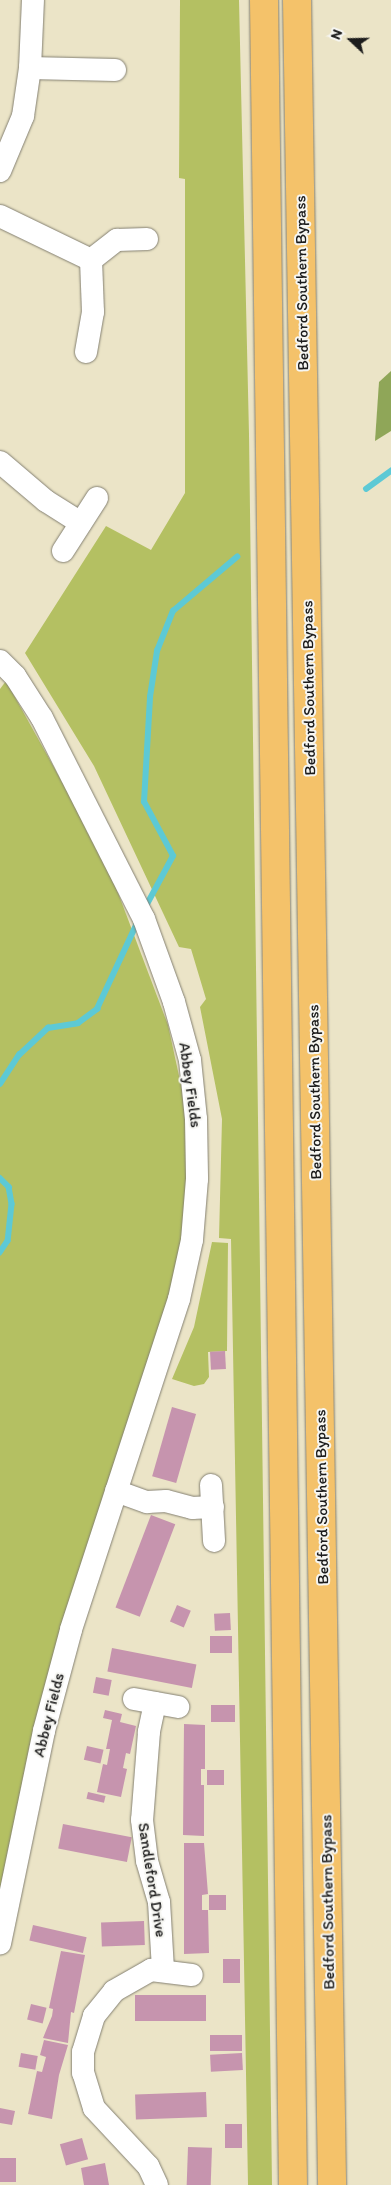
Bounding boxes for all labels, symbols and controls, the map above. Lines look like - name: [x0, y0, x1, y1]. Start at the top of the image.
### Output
- north arrow: [326, 15, 376, 65]
- text: N: [327, 27, 346, 42]
- street label: Bedford Southern Bypass: [291, 195, 313, 371]
- street label: Bedford Southern Bypass: [298, 600, 320, 776]
- street label: Bedford Southern Bypass: [304, 1004, 326, 1180]
- street label: Abbey Fields: [175, 1041, 205, 1129]
- street label: Bedford Southern Bypass: [311, 1409, 333, 1585]
- street label: Abbey Fields: [29, 1671, 69, 1759]
- street label: Bedford Southern Bypass: [317, 1814, 339, 1990]
- street label: Sandleford Drive: [133, 1821, 171, 1939]

